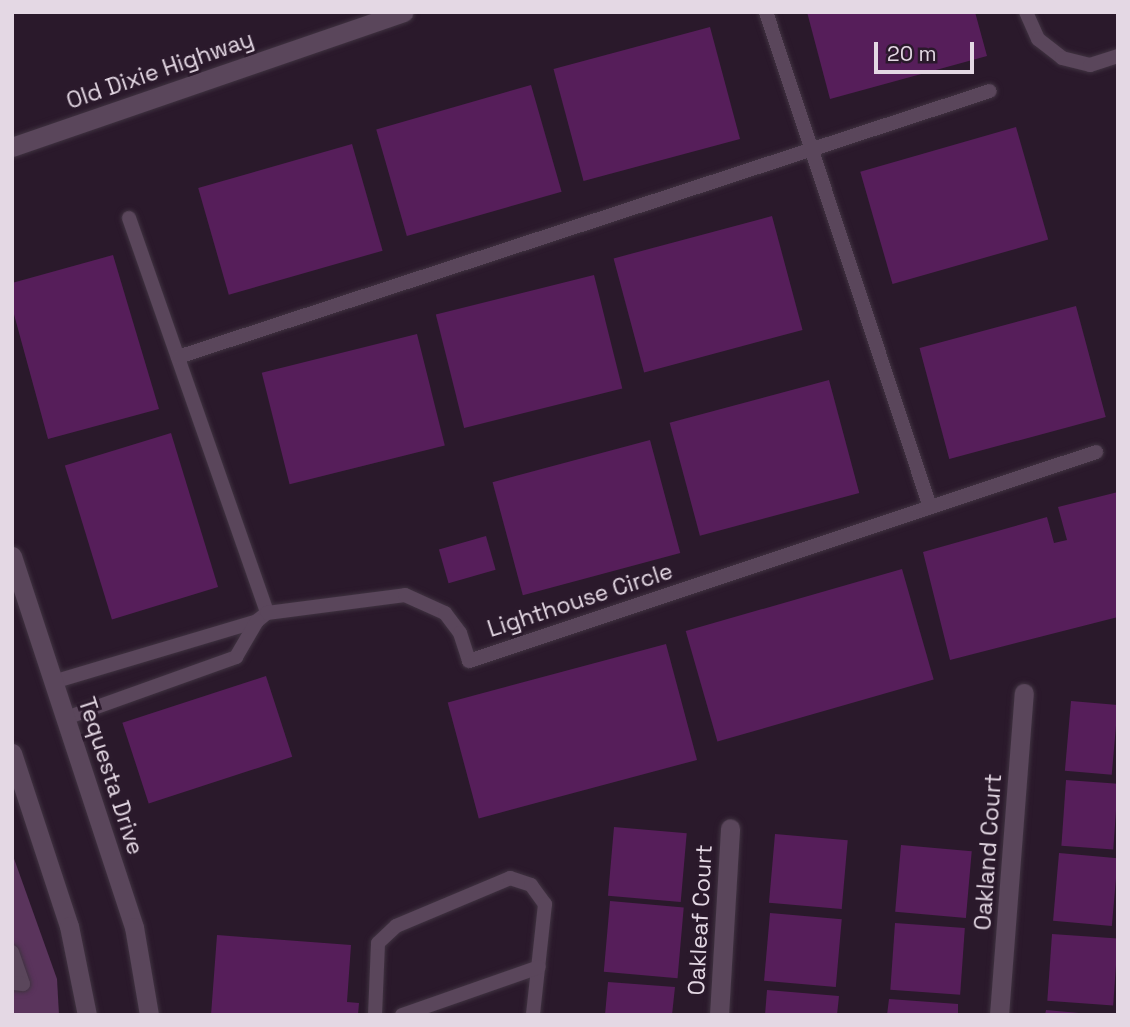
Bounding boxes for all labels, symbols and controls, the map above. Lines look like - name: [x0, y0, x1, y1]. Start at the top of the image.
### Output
- street label: Old Dixie Highway: [63, 25, 257, 115]
- scale bar: [878, 28, 978, 72]
- text: 20 m: [887, 40, 937, 67]
- street label: Lighthouse Circle: [484, 557, 676, 643]
- street label: Tequesta Drive: [73, 694, 149, 858]
- street label: Oakland Court: [969, 773, 1007, 931]
- street label: Oakleaf Court: [682, 844, 718, 996]

